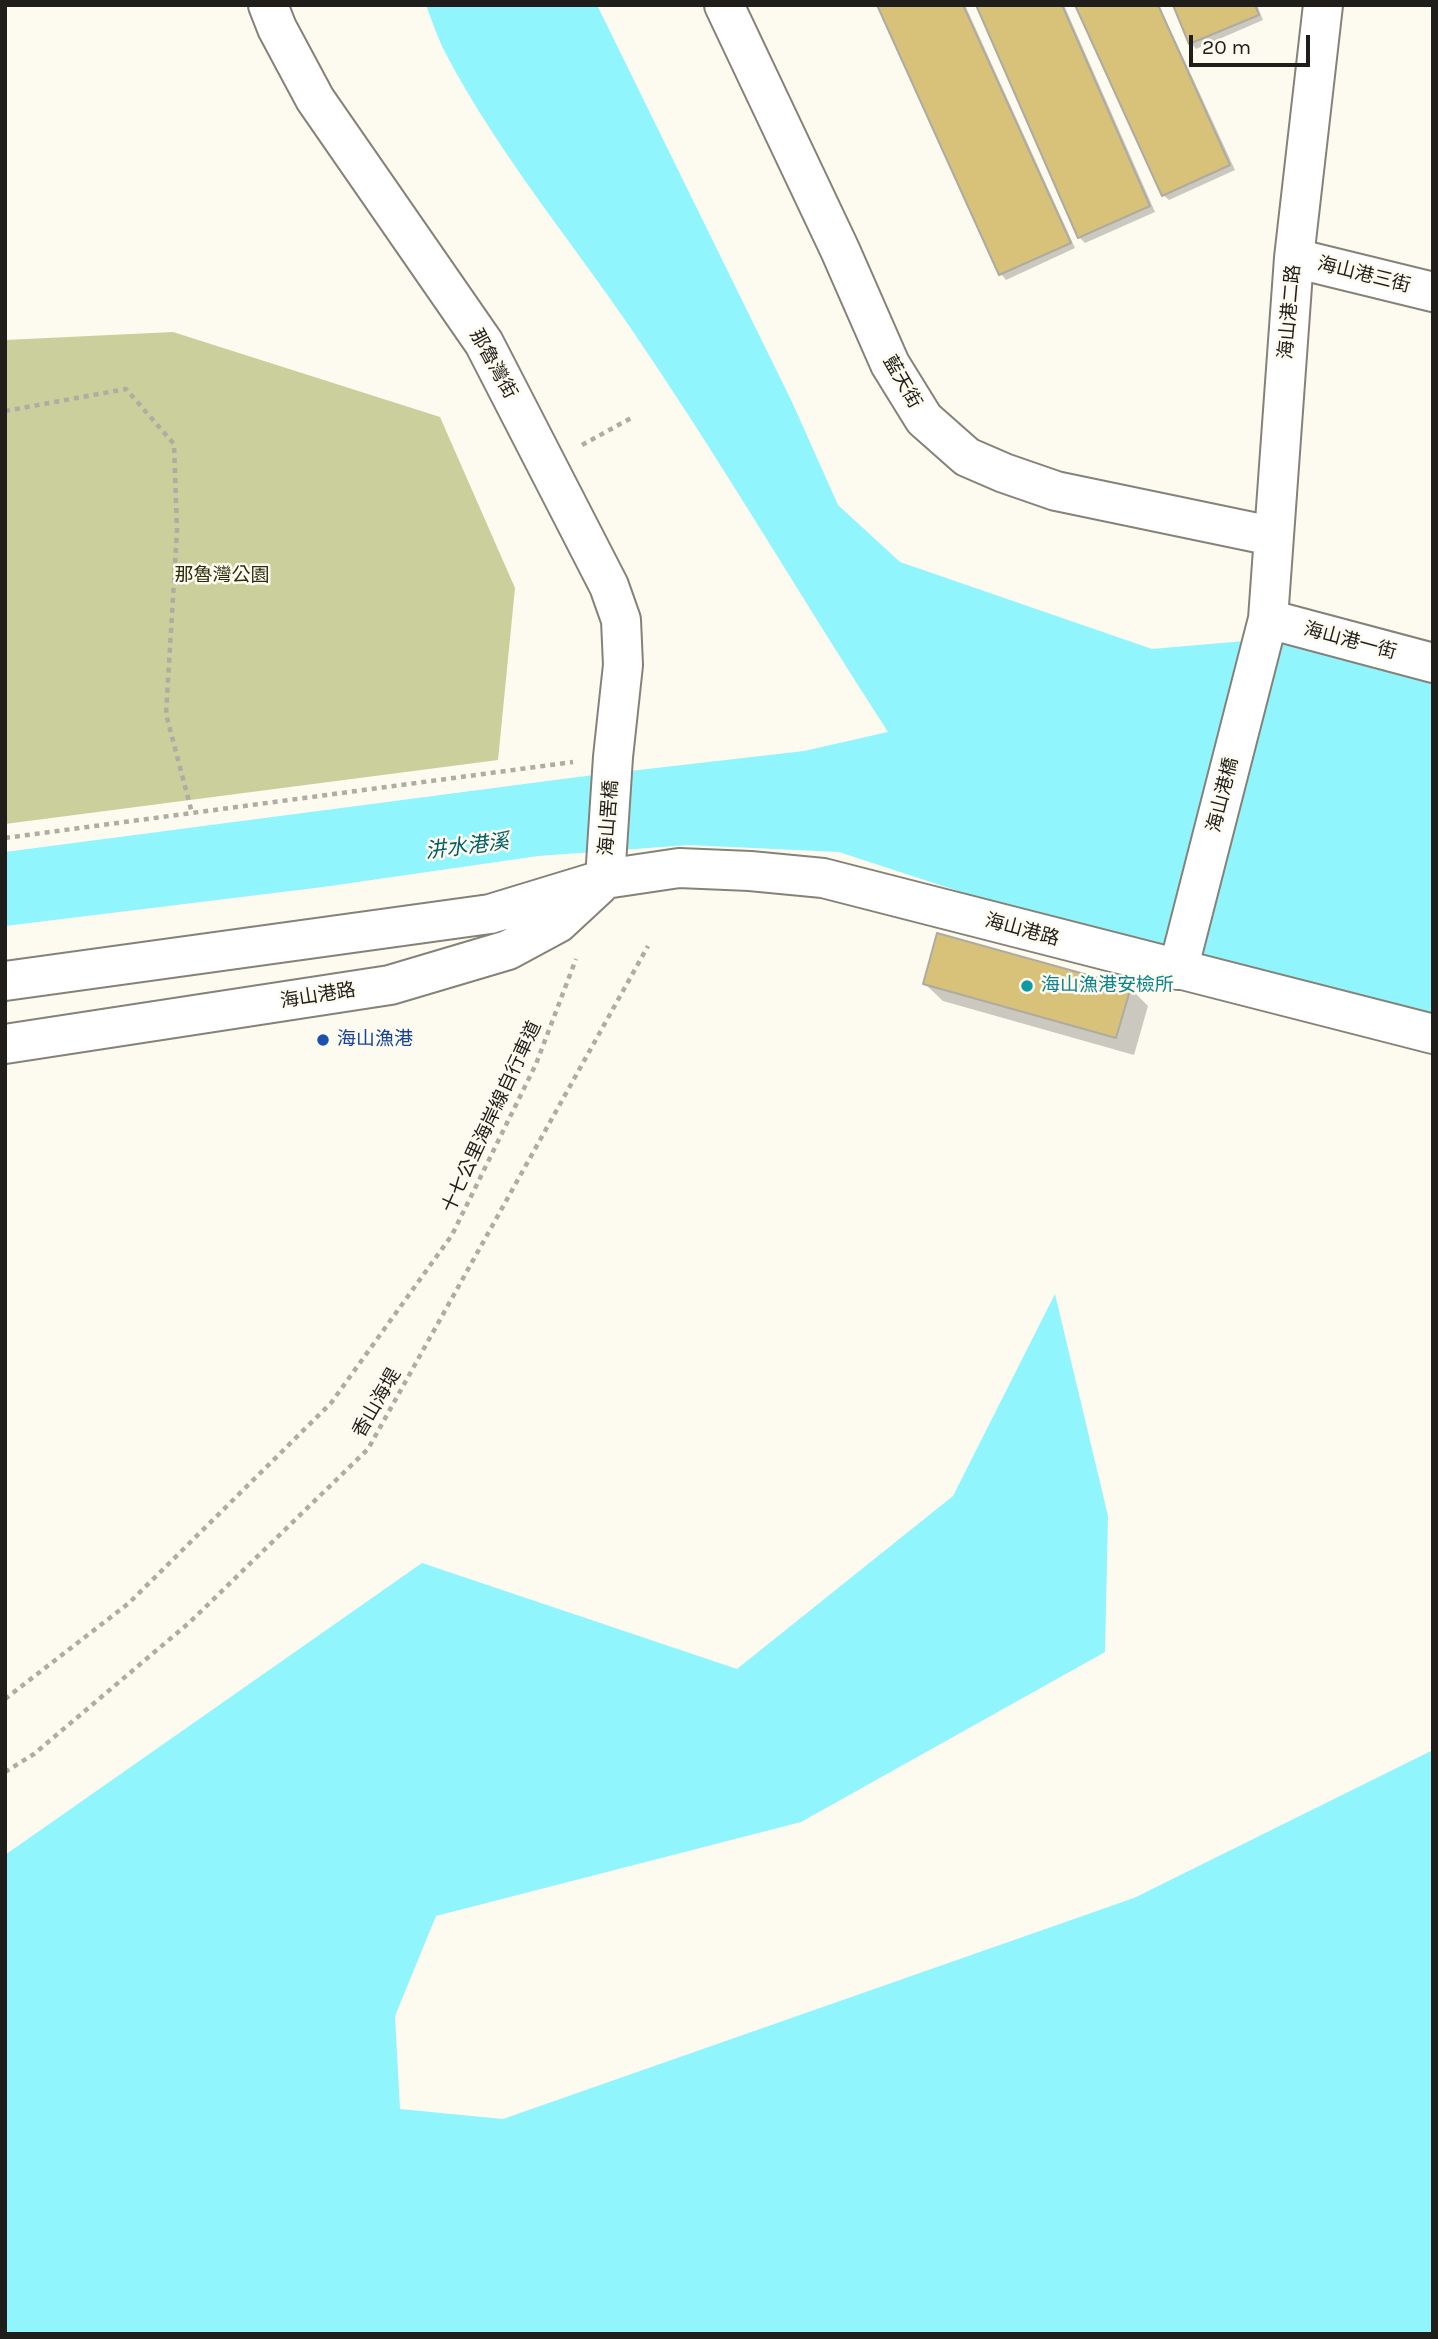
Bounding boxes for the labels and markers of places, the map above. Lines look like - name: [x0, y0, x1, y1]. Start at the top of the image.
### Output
- place label: 海山漁港安檢所: [1041, 975, 1174, 997]
- marker: 海山漁港安檢所: [1019, 978, 1035, 994]
- place label: 海山漁港: [337, 1029, 413, 1051]
- marker: 海山漁港: [315, 1032, 331, 1048]

